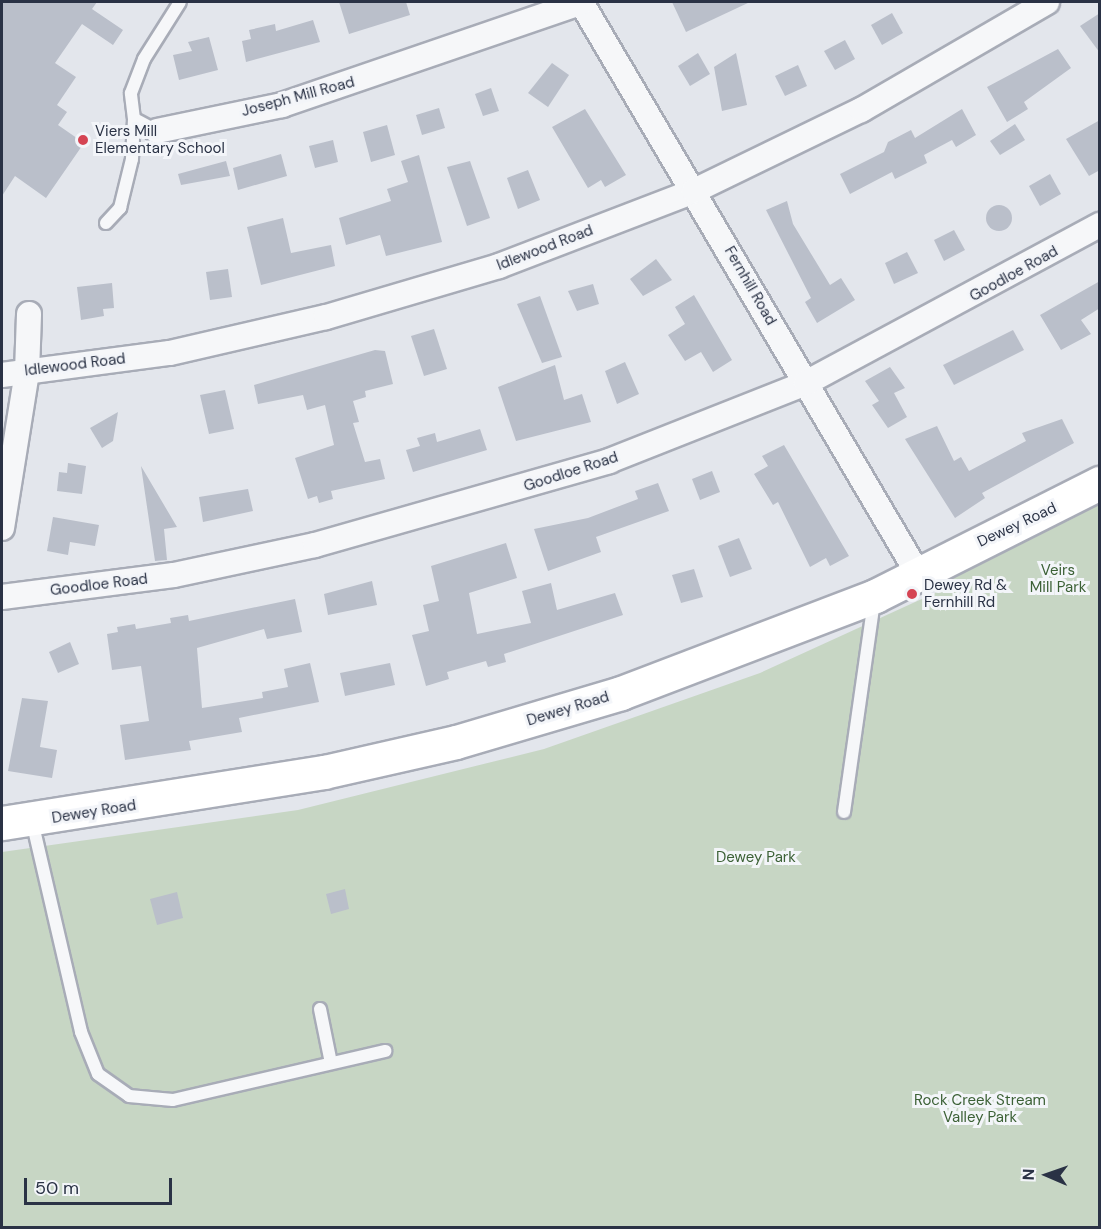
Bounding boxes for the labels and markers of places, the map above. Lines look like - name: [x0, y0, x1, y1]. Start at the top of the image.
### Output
- place label: Viers Mill Elementary School: [95, 122, 225, 157]
- marker: Viers Mill Elementary School: [76, 133, 90, 147]
- place label: Dewey Rd & Fernhill Rd: [924, 576, 1007, 611]
- marker: Dewey Rd & Fernhill Rd: [905, 587, 919, 601]

